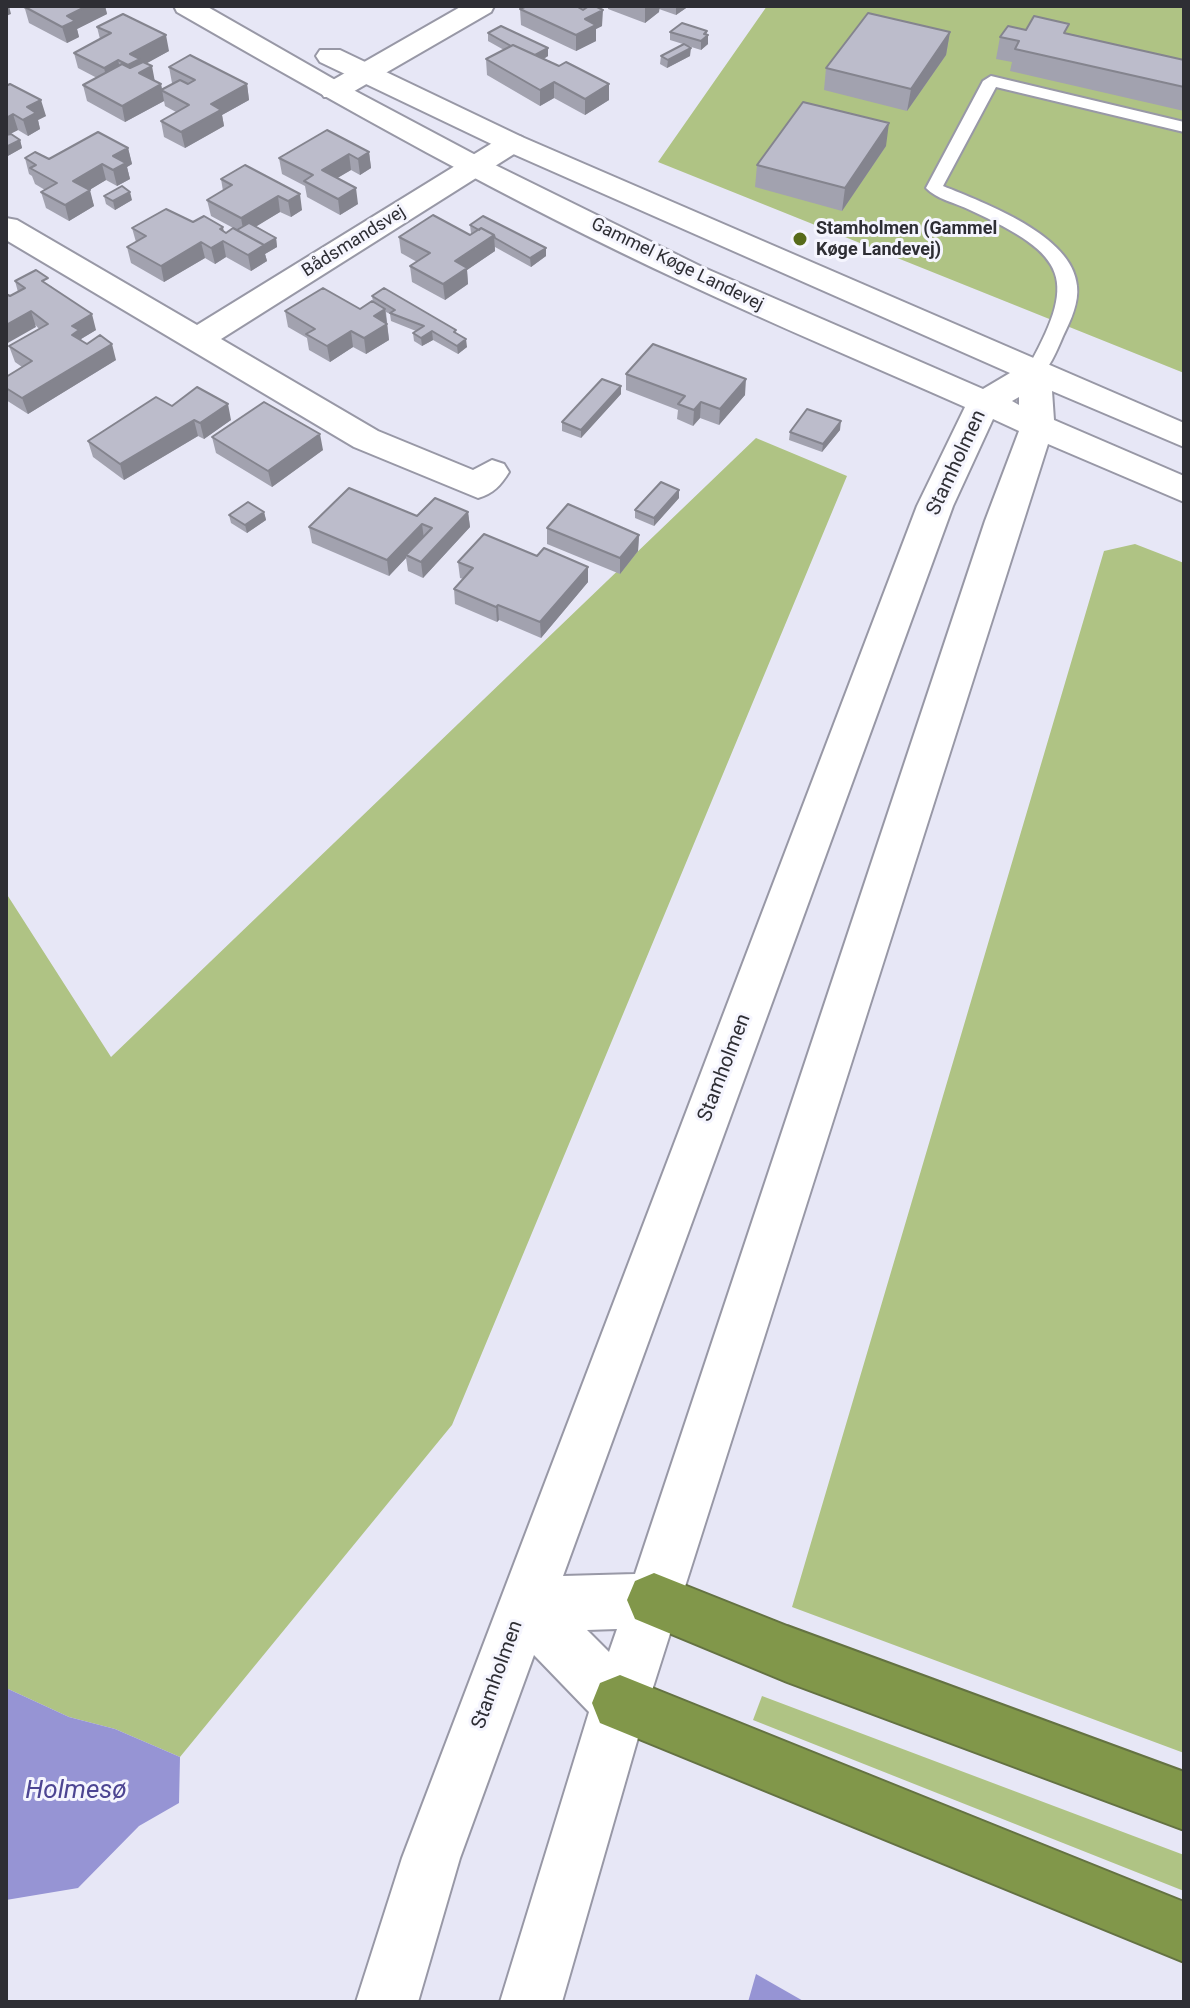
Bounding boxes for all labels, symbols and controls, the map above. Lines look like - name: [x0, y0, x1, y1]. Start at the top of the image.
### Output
- street label: Bådsmandsvej: [298, 202, 410, 282]
- street label: Gammel Køge Landevej: [587, 214, 767, 316]
- place label: Stamholmen (Gammel Køge Landevej): [816, 218, 997, 260]
- marker: Stamholmen (Gammel Køge Landevej): [791, 230, 809, 248]
- street label: Stamholmen: [922, 407, 992, 519]
- street label: Stamholmen: [693, 1011, 757, 1125]
- street label: Stamholmen: [467, 1618, 529, 1732]
- water label: Holmesø: [25, 1775, 127, 1807]

